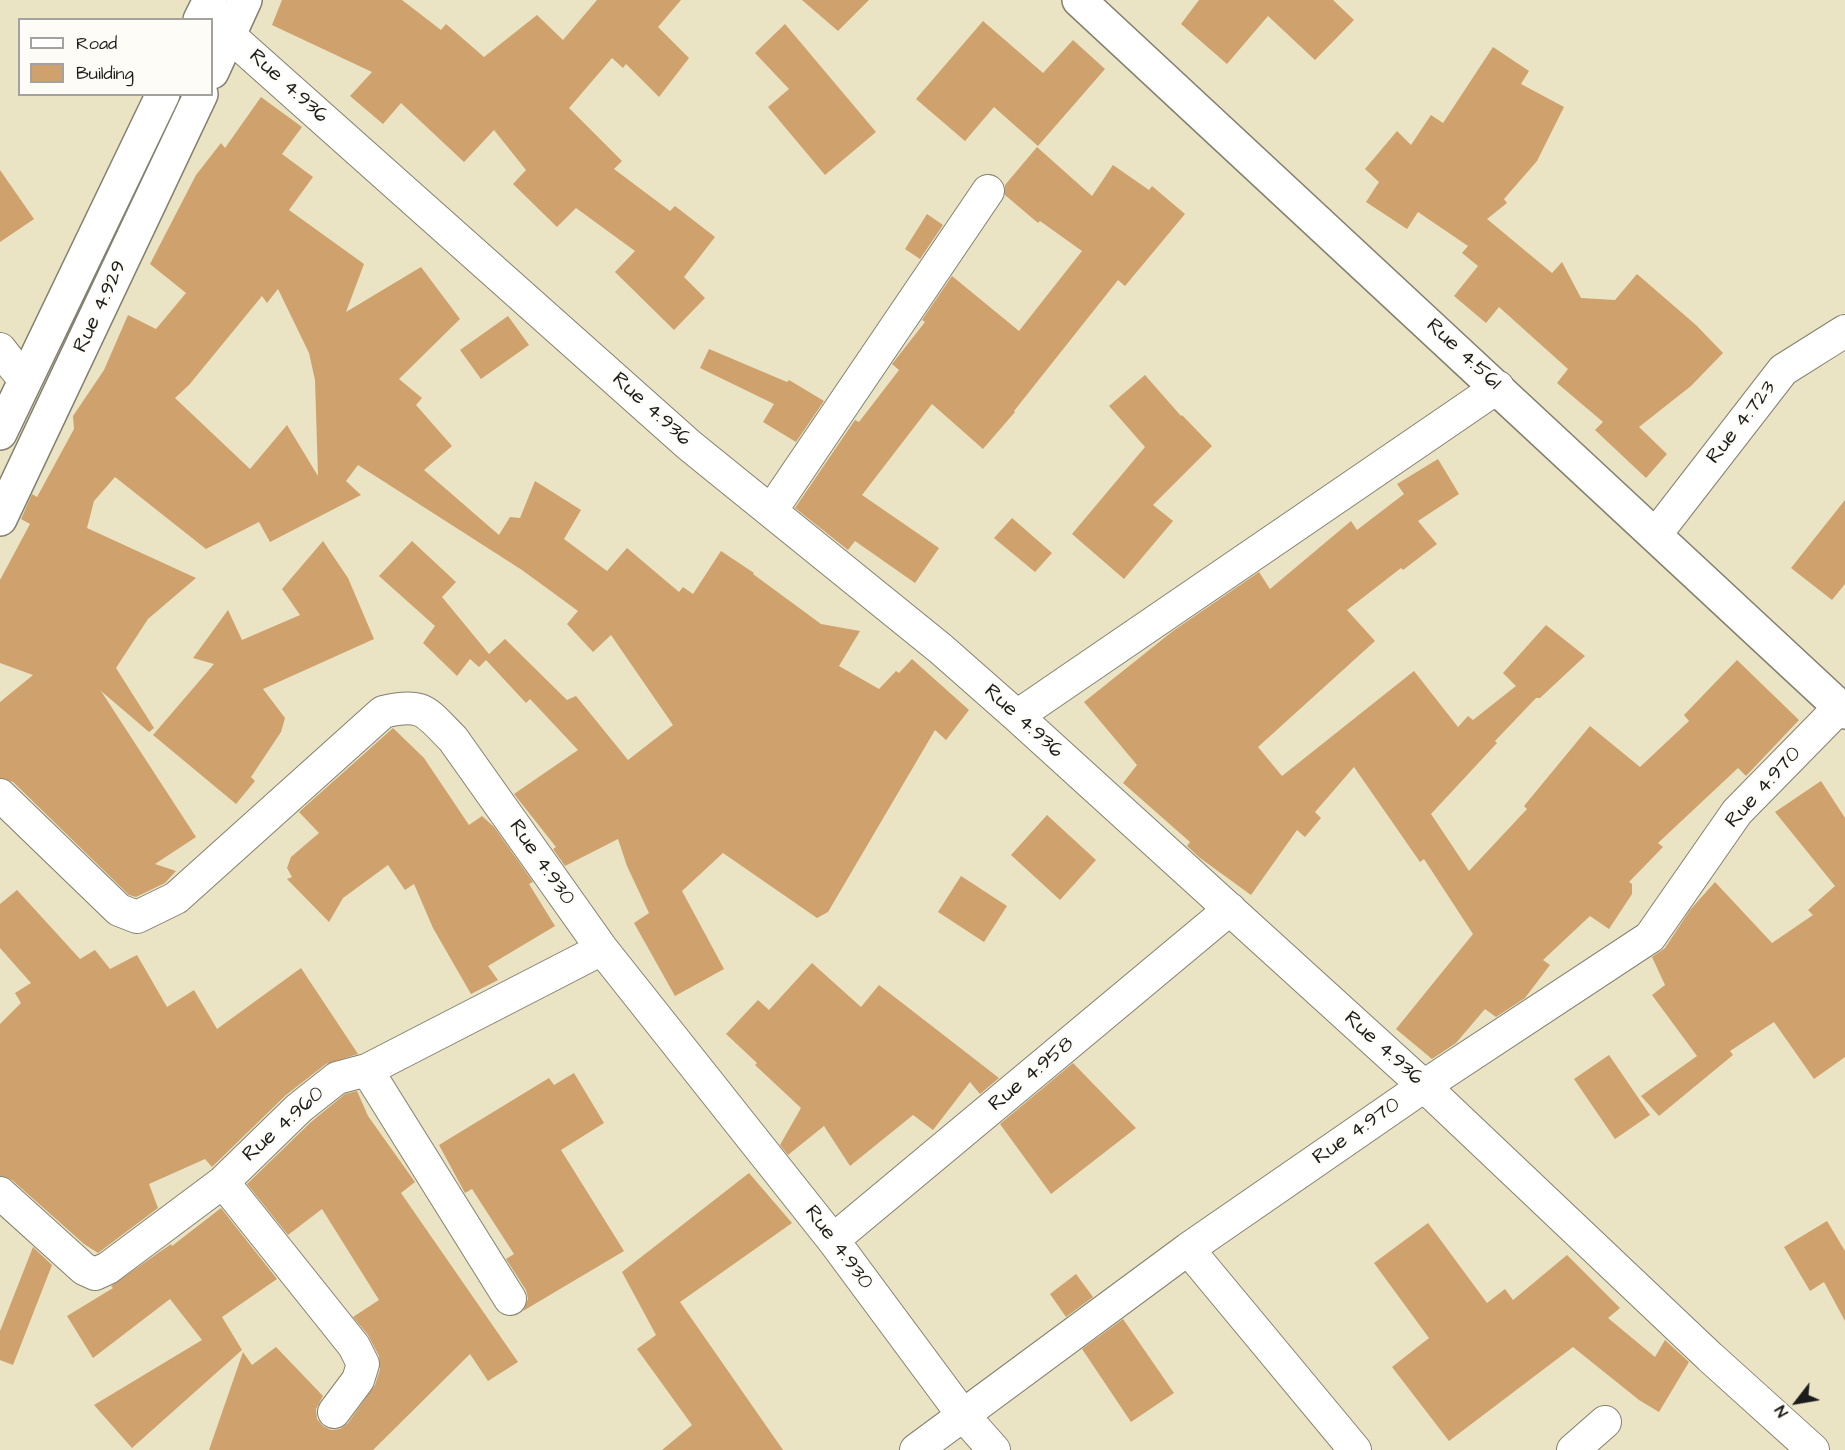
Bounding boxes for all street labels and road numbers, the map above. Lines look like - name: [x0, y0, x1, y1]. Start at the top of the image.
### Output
- street label: Rue 4.936: [243, 45, 333, 129]
- street label: Rue 4.929: [69, 257, 133, 357]
- street label: Rue 4.561: [1420, 314, 1506, 396]
- street label: Rue 4.936: [606, 368, 696, 452]
- street label: Rue 4.723: [1702, 377, 1782, 469]
- street label: Rue 4.936: [978, 680, 1068, 764]
- street label: Rue 4.970: [1721, 742, 1807, 834]
- street label: Rue 4.930: [502, 815, 580, 911]
- street label: Rue 4.936: [1338, 1007, 1428, 1091]
- street label: Rue 4.958: [984, 1032, 1080, 1118]
- street label: Rue 4.960: [238, 1082, 330, 1168]
- street label: Rue 4.970: [1308, 1093, 1406, 1171]
- street label: Rue 4.930: [798, 1201, 878, 1295]

